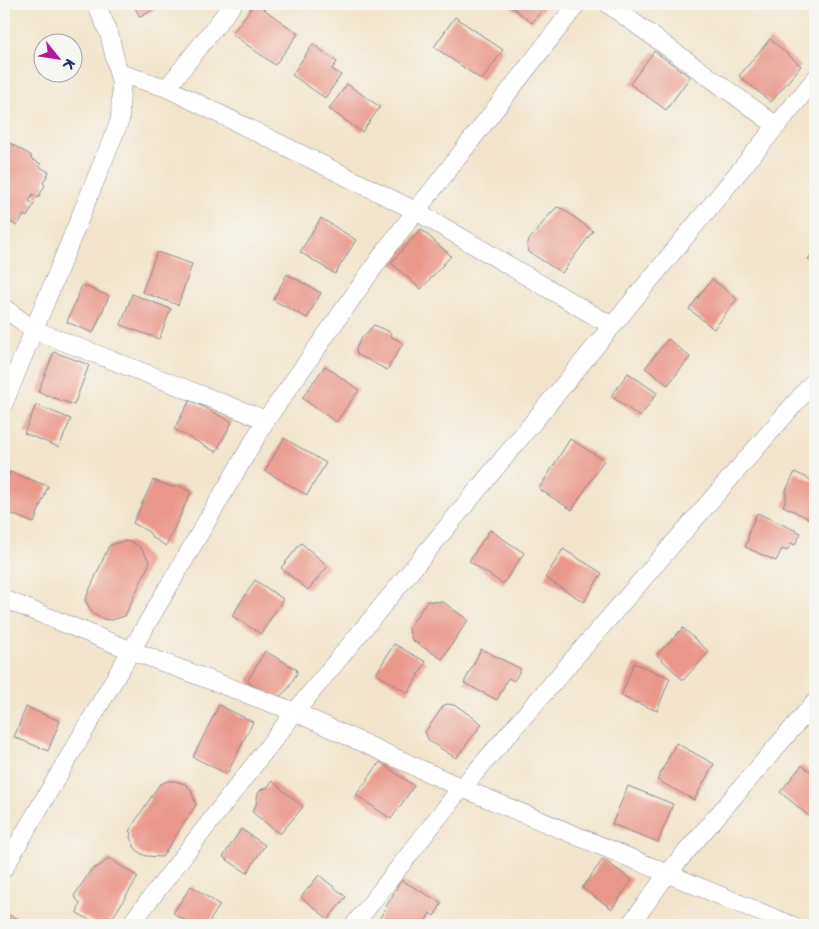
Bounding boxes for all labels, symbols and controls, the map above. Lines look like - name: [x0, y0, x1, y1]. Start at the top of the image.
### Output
- north arrow: [32, 32, 82, 82]
- text: K: [59, 56, 79, 74]

